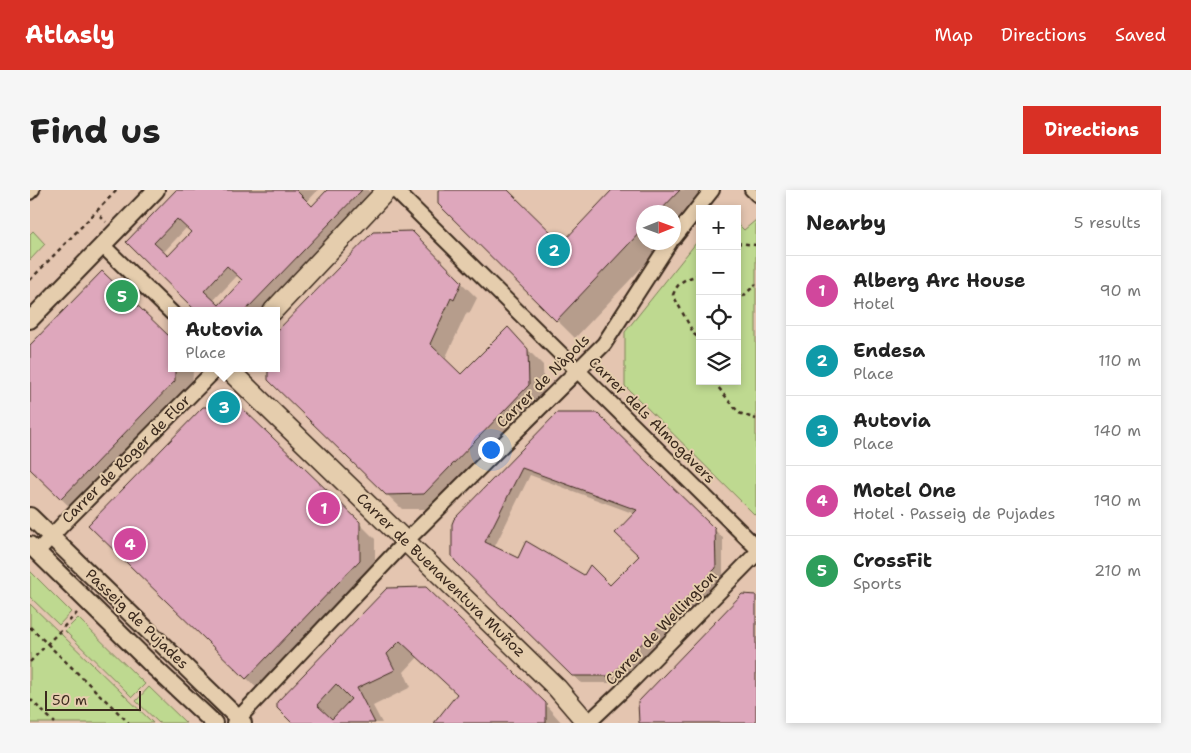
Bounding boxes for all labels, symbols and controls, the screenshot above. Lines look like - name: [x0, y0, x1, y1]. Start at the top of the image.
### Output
- text: Atlasly: [25, 19, 115, 51]
- text: Map: [935, 23, 973, 47]
- text: Directions: [1001, 23, 1087, 47]
- text: Saved: [1115, 23, 1166, 47]
- button: Directions: [1023, 106, 1161, 154]
- text: Find us: [30, 107, 161, 154]
- north arrow: [636, 205, 681, 250]
- map controls: [696, 205, 741, 385]
- button: +: [696, 205, 741, 250]
- text: Nearby: [806, 209, 886, 237]
- text: 5 results: [1074, 212, 1141, 233]
- pin: 2: [538, 231, 570, 269]
- button: −: [696, 250, 741, 295]
- text: Alberg Arc House: [853, 268, 1026, 293]
- pin: 5: [106, 277, 138, 315]
- text: 1: [818, 280, 826, 301]
- text: 90 m: [1100, 280, 1141, 301]
- text: Hotel: [853, 293, 894, 314]
- button: locate: [696, 295, 741, 340]
- popup: [168, 307, 280, 372]
- text: Autovia: [185, 317, 263, 342]
- street label: Carrer de Nàpols: [492, 330, 594, 432]
- text: Endesa: [853, 338, 925, 363]
- button: layers: [696, 340, 741, 385]
- text: Place: [185, 342, 226, 363]
- text: 2: [816, 350, 828, 371]
- text: 110 m: [1098, 350, 1141, 371]
- street label: Carrer dels Almogàvers: [584, 352, 720, 488]
- text: Place: [853, 363, 894, 384]
- pin: 3: [208, 388, 240, 426]
- street label: Carrer de Roger de Flor: [57, 390, 195, 528]
- text: Autovia: [853, 408, 931, 433]
- text: 3: [816, 420, 828, 441]
- text: 140 m: [1094, 420, 1141, 441]
- text: Place: [853, 433, 894, 454]
- your location: [478, 437, 504, 463]
- text: Motel One: [853, 478, 956, 503]
- pin: 1: [308, 489, 340, 527]
- street label: Carrer de Buenaventura Muñoz: [352, 489, 530, 661]
- text: 4: [816, 490, 828, 511]
- text: 190 m: [1094, 490, 1141, 511]
- text: Hotel · Passeig de Pujades: [853, 503, 1055, 524]
- pin: 4: [114, 525, 146, 563]
- text: CrossFit: [853, 548, 932, 573]
- text: 5: [817, 560, 827, 581]
- text: 210 m: [1094, 560, 1141, 581]
- street label: Passeig de Pujades: [81, 564, 193, 674]
- street label: Carrer de Wellington: [601, 566, 721, 690]
- text: Sports: [853, 573, 902, 594]
- scale bar: [45, 688, 141, 711]
- text: 50 m: [52, 691, 87, 709]

